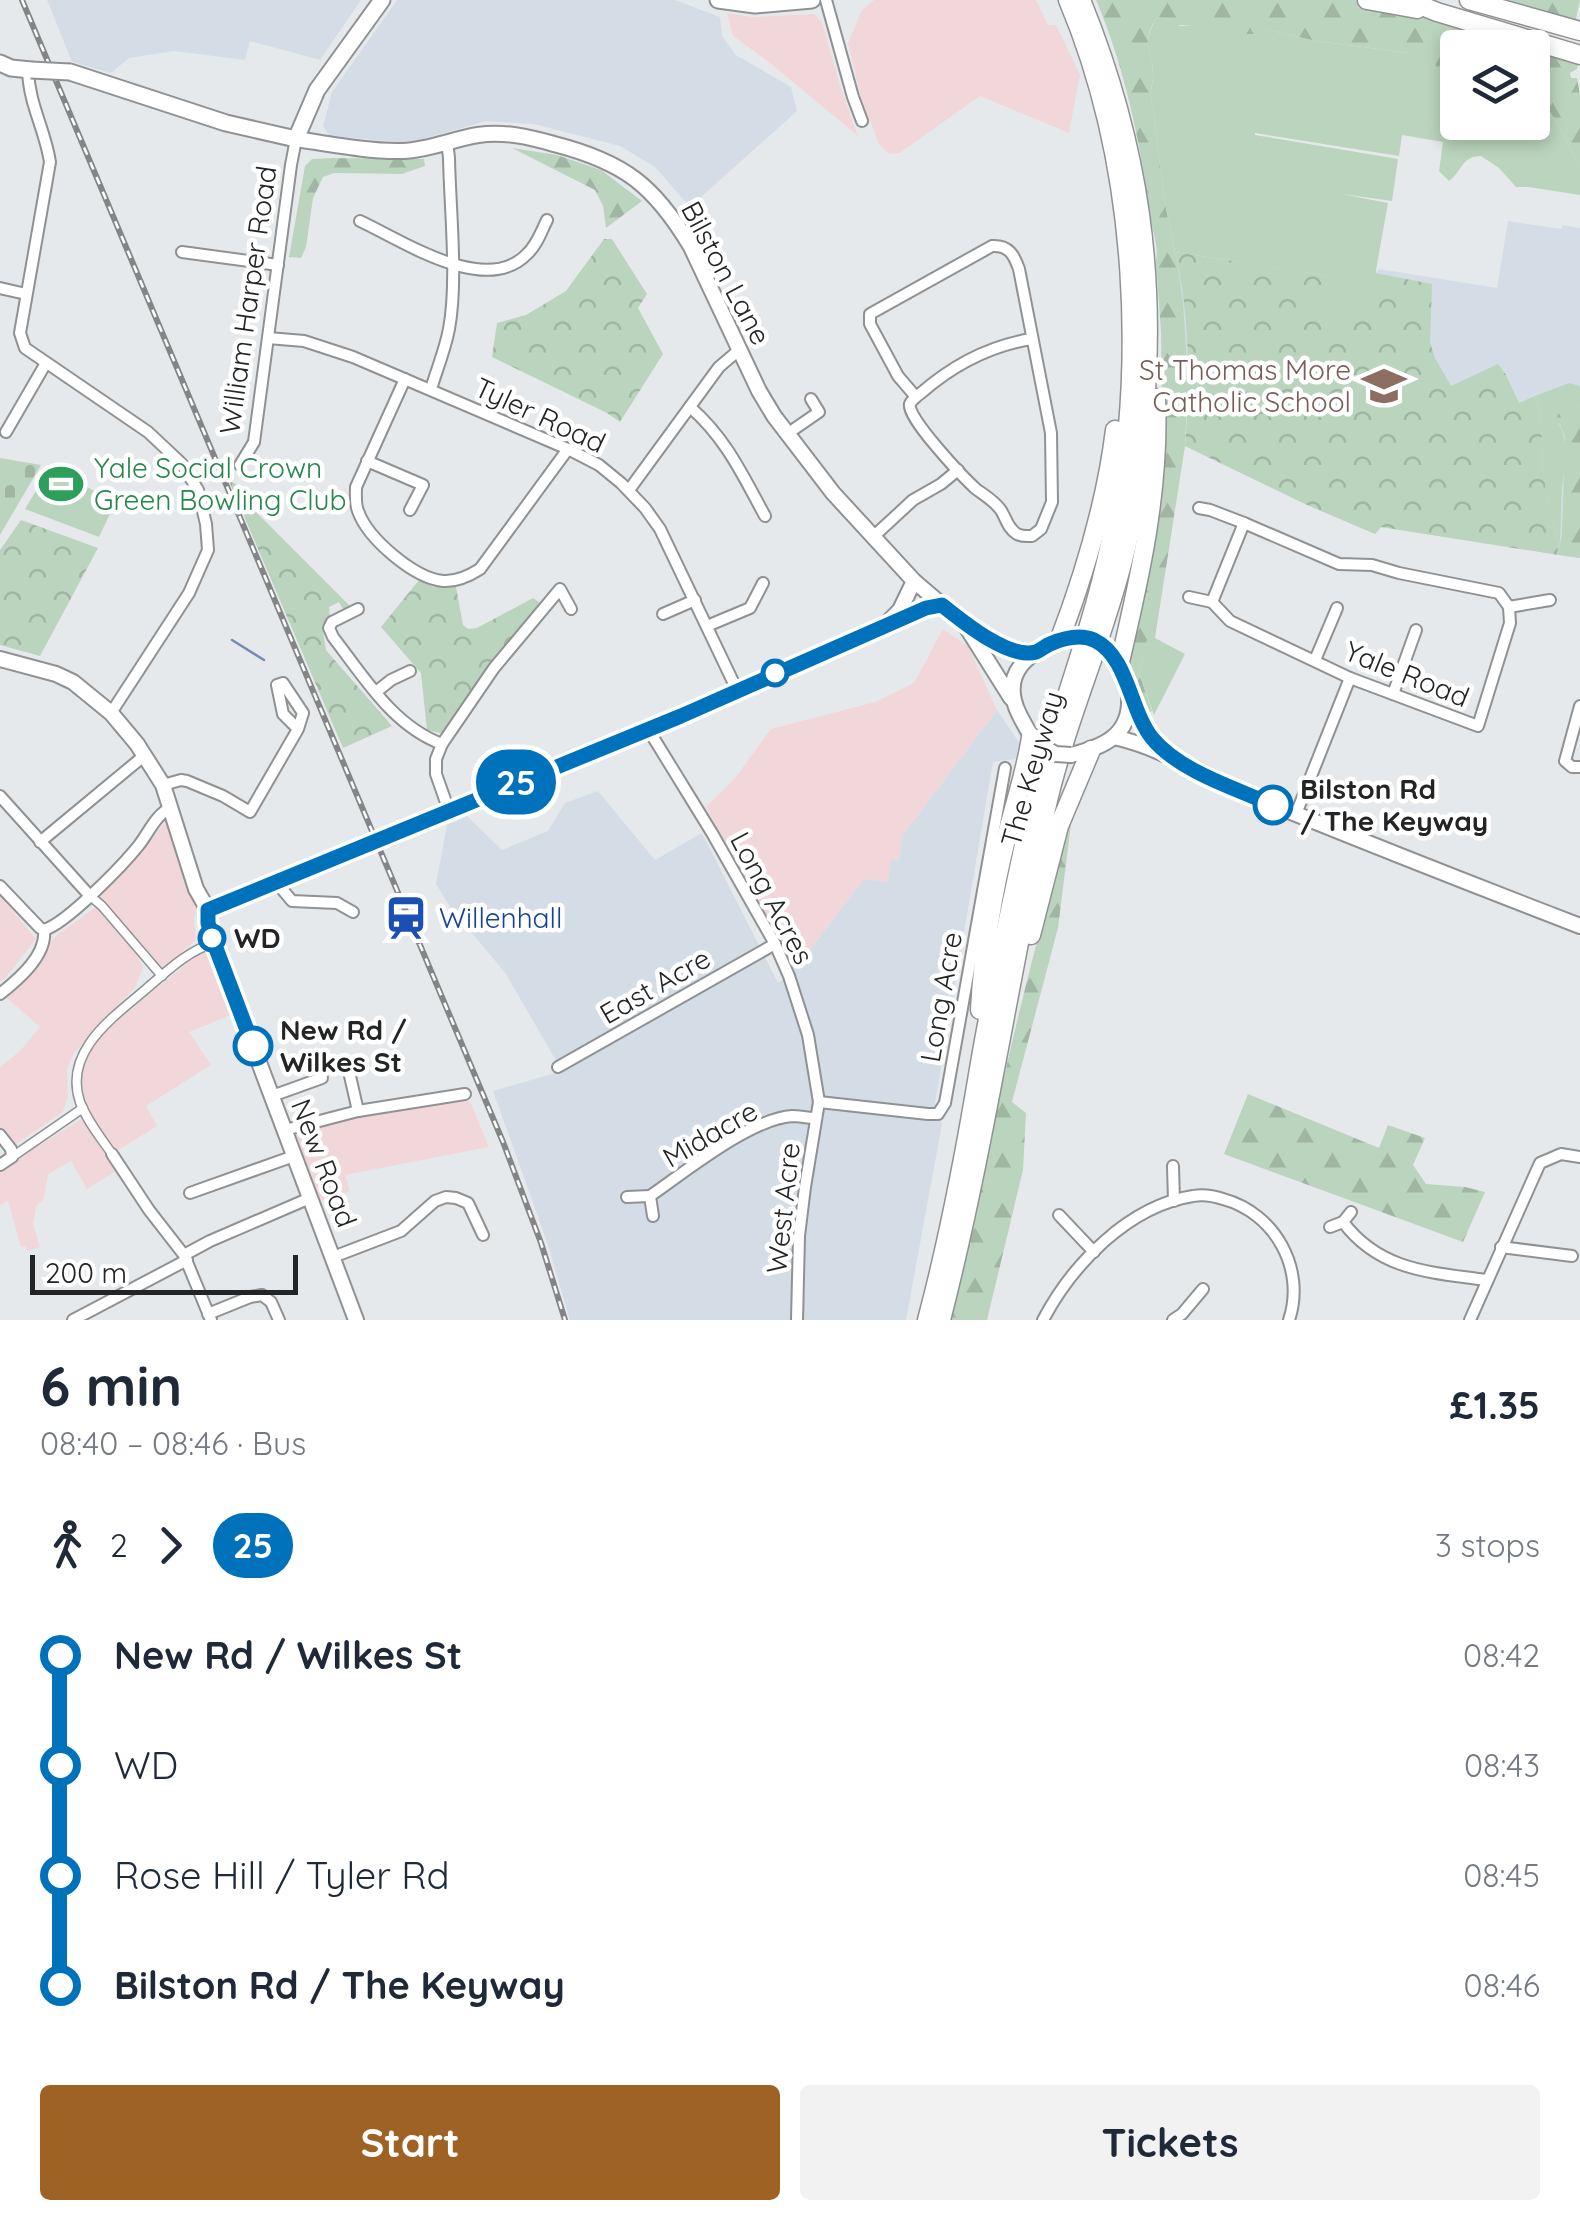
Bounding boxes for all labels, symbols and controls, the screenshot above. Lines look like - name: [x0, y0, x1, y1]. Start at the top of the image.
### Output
- map controls: [1440, 30, 1550, 140]
- button: layers: [1440, 30, 1550, 140]
- street label: William Harper Road: [211, 163, 284, 436]
- street label: Bilston Lane: [674, 195, 779, 351]
- place label: St Thomas More Catholic School: [1139, 352, 1351, 419]
- school or university icon: St Thomas More Catholic School: [1360, 362, 1408, 410]
- street label: Tyler Road: [469, 369, 611, 460]
- place label: Yale Social Crown Green Bowling Club: [94, 450, 346, 517]
- sports icon: Yale Social Crown Green Bowling Club: [37, 460, 85, 508]
- street label: Yale Road: [1340, 633, 1474, 714]
- unlabelled marker: [762, 660, 788, 686]
- street label: The Keyway: [993, 687, 1070, 851]
- line badge: 25: [471, 750, 561, 814]
- text: 25: [496, 760, 536, 804]
- place label: Bilston Rd / The Keyway: [1300, 771, 1488, 838]
- marker: Bilston Rd / The Keyway: [1254, 786, 1292, 824]
- street label: Long Acres: [723, 826, 822, 970]
- station icon: Willenhall: [382, 894, 430, 942]
- place label: Willenhall: [439, 900, 562, 935]
- place label: WD: [234, 920, 280, 955]
- marker: WD: [199, 925, 225, 951]
- street label: Long Acre: [912, 929, 969, 1065]
- street label: East Acre: [593, 940, 716, 1031]
- place label: New Rd / Wilkes St: [280, 1012, 407, 1079]
- marker: New Rd / Wilkes St: [234, 1027, 272, 1065]
- street label: Midacre: [656, 1093, 763, 1175]
- street label: New Road: [284, 1094, 365, 1232]
- street label: West Acre: [758, 1141, 807, 1275]
- scale bar: [30, 1250, 298, 1294]
- text: 200 m: [45, 1255, 127, 1290]
- text: 6 min: [40, 1351, 182, 1420]
- text: £1.35: [1450, 1381, 1540, 1429]
- text: 08:40 – 08:46 · Bus: [40, 1423, 306, 1463]
- icon: walk: [40, 1518, 95, 1573]
- icon: forward: [143, 1518, 198, 1573]
- text: 25: [233, 1523, 273, 1567]
- text: 2: [110, 1525, 128, 1565]
- text: 3 stops: [1435, 1525, 1540, 1565]
- text: New Rd / Wilkes St: [114, 1631, 462, 1679]
- text: 08:42: [1463, 1635, 1540, 1675]
- text: WD: [114, 1741, 178, 1789]
- text: 08:43: [1464, 1745, 1540, 1785]
- text: Rose Hill / Tyler Rd: [114, 1851, 450, 1899]
- text: 08:45: [1463, 1855, 1540, 1895]
- text: Bilston Rd / The Keyway: [114, 1961, 565, 2009]
- text: 08:46: [1464, 1965, 1540, 2005]
- button: Start: [40, 2085, 780, 2200]
- button: Tickets: [800, 2085, 1540, 2200]

